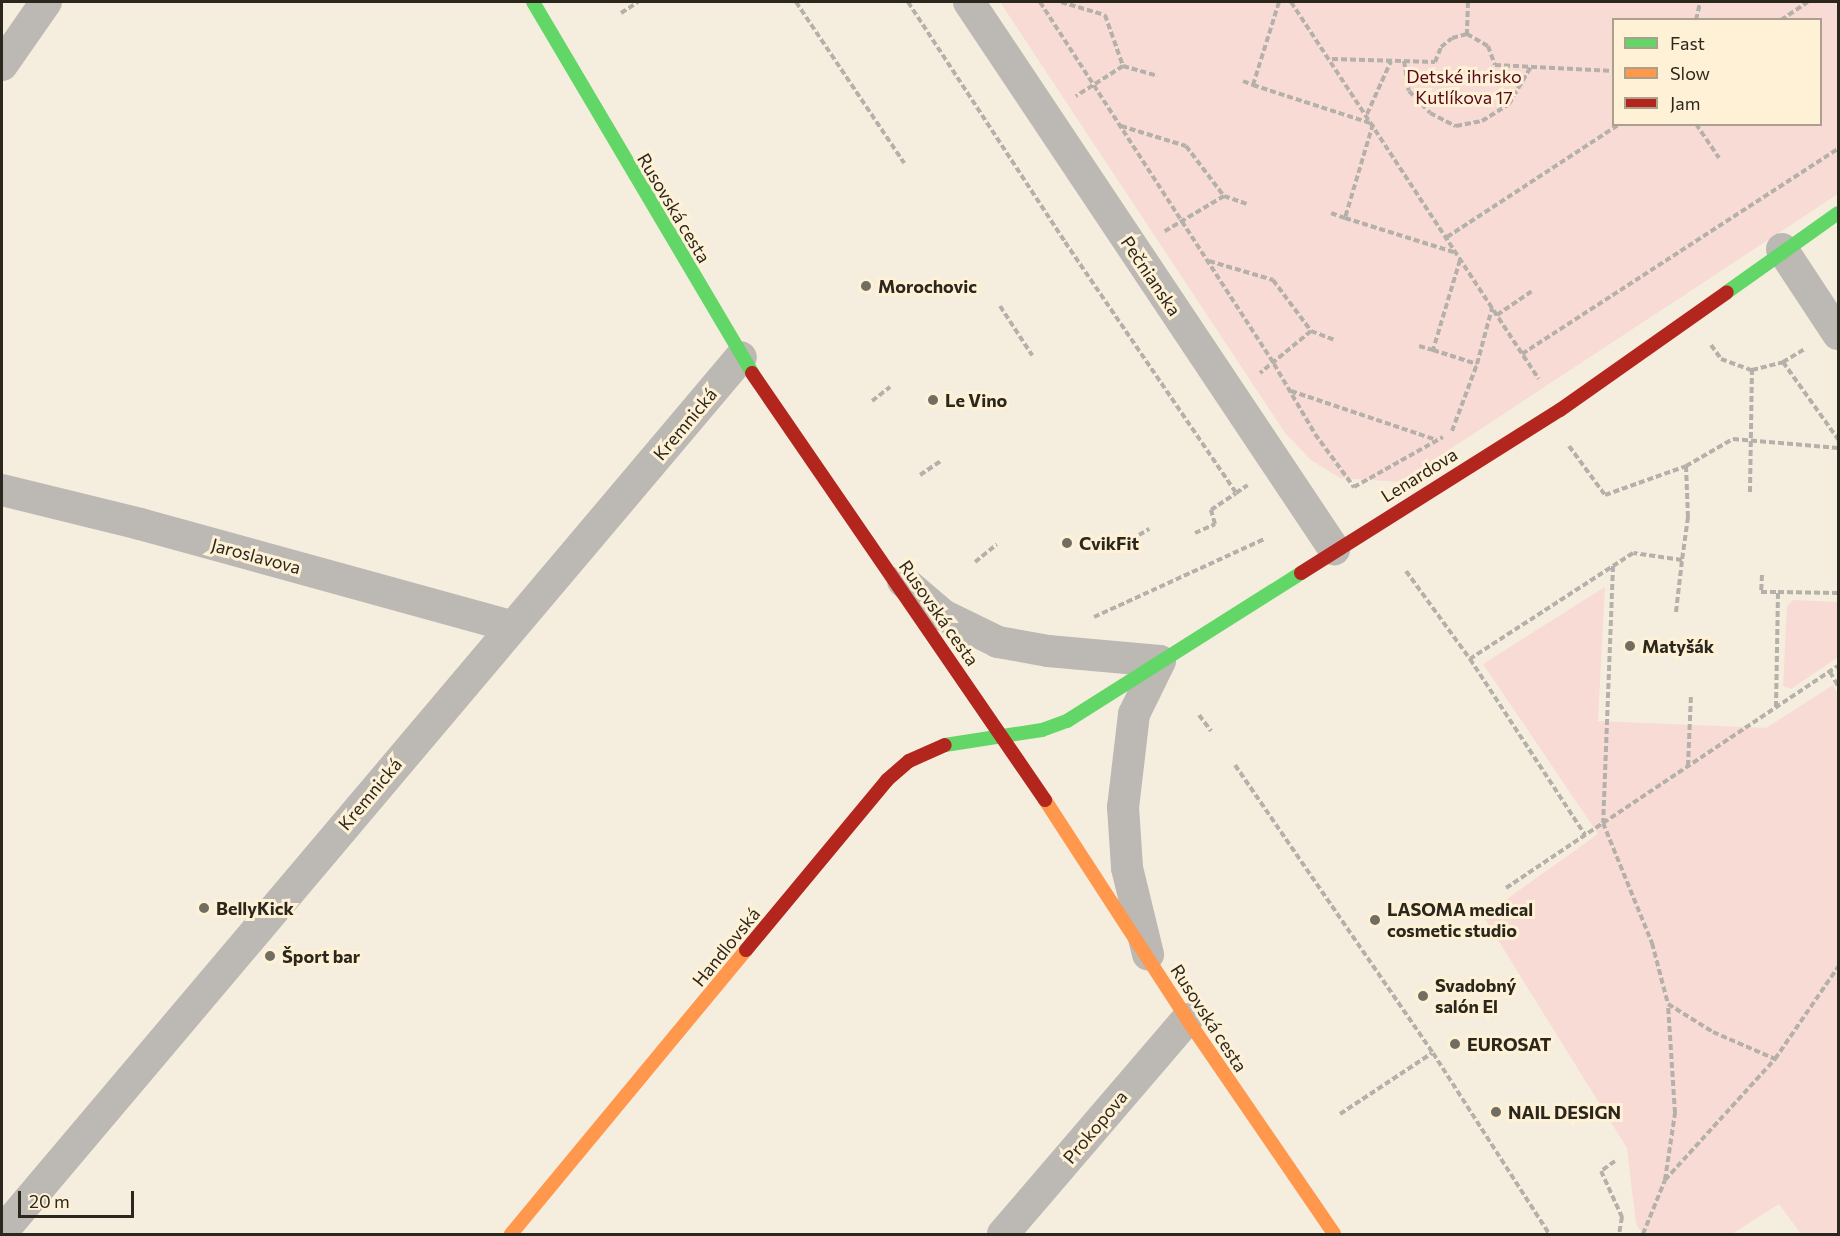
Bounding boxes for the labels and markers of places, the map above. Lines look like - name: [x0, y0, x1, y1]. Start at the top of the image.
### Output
- place label: Morochovic: [878, 275, 977, 297]
- marker: Morochovic: [859, 279, 873, 293]
- place label: Le Vino: [945, 389, 1007, 411]
- marker: Le Vino: [926, 393, 940, 407]
- place label: CvikFit: [1079, 532, 1139, 554]
- marker: CvikFit: [1060, 536, 1074, 550]
- place label: Matyšák: [1642, 635, 1714, 657]
- marker: Matyšák: [1623, 639, 1637, 653]
- place label: BellyKick: [216, 897, 294, 919]
- place label: LASOMA medical cosmetic studio: [1387, 899, 1533, 942]
- marker: BellyKick: [197, 901, 211, 915]
- marker: LASOMA medical cosmetic studio: [1368, 913, 1382, 927]
- place label: Šport bar: [282, 945, 360, 967]
- marker: Šport bar: [263, 949, 277, 963]
- place label: Svadobný salón El: [1435, 975, 1516, 1018]
- marker: Svadobný salón El: [1416, 989, 1430, 1003]
- place label: EUROSAT: [1467, 1033, 1551, 1055]
- marker: EUROSAT: [1448, 1037, 1462, 1051]
- place label: NAIL DESIGN: [1508, 1101, 1621, 1123]
- marker: NAIL DESIGN: [1489, 1105, 1503, 1119]

